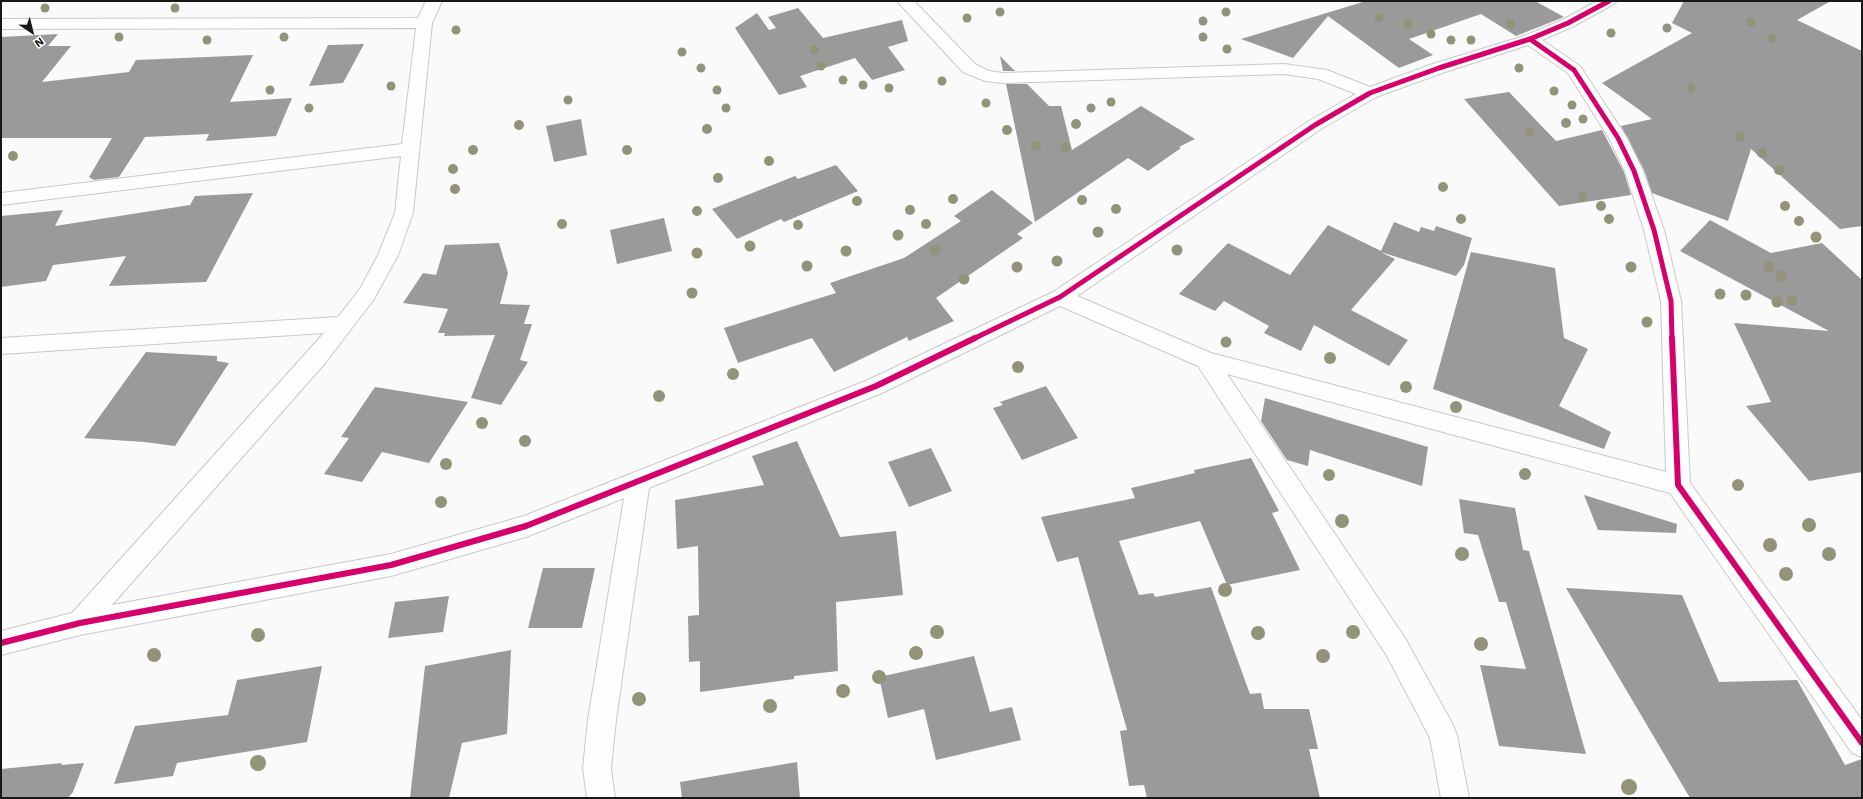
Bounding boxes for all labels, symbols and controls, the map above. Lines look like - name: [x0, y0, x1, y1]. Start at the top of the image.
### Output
- north arrow: [12, 12, 52, 52]
- text: N: [32, 35, 46, 50]

